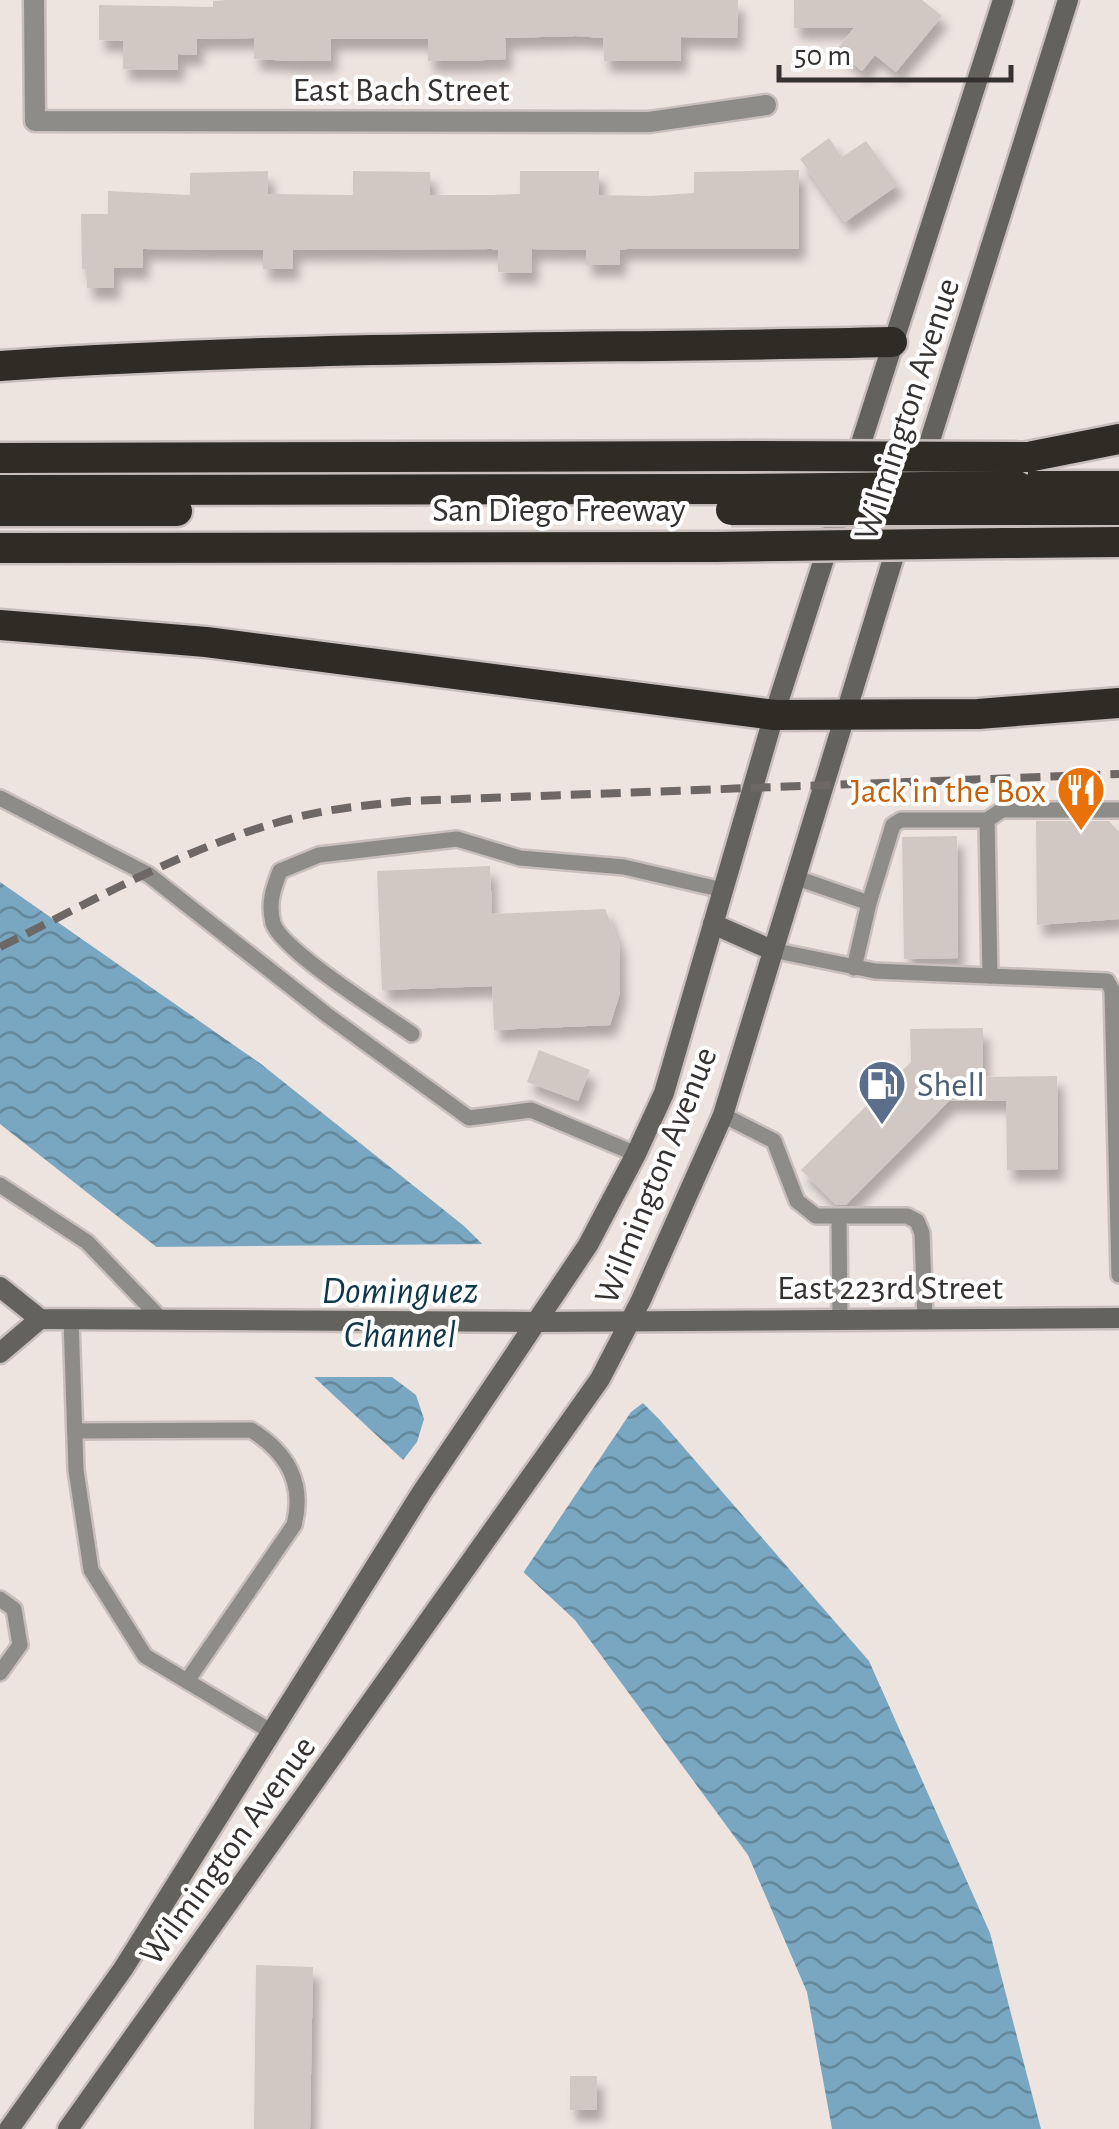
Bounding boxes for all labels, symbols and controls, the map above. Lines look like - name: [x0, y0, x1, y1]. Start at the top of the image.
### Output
- scale bar: [779, 20, 1012, 82]
- text: 50 m: [794, 41, 851, 71]
- street label: East Bach Street: [292, 73, 510, 108]
- street label: Wilmington Avenue: [849, 274, 966, 545]
- street label: San Diego Freeway: [432, 493, 686, 528]
- restaurant icon: Jack in the Box: [1055, 764, 1107, 832]
- place label: Jack in the Box: [851, 774, 1046, 809]
- street label: Wilmington Avenue: [589, 1042, 724, 1309]
- fuel station icon: Shell: [856, 1058, 908, 1126]
- place label: Shell: [917, 1068, 985, 1103]
- street label: East 223rd Street: [777, 1271, 1003, 1306]
- water label: Dominguez Channel: [322, 1273, 478, 1355]
- street label: Wilmington Avenue: [134, 1730, 323, 1972]

